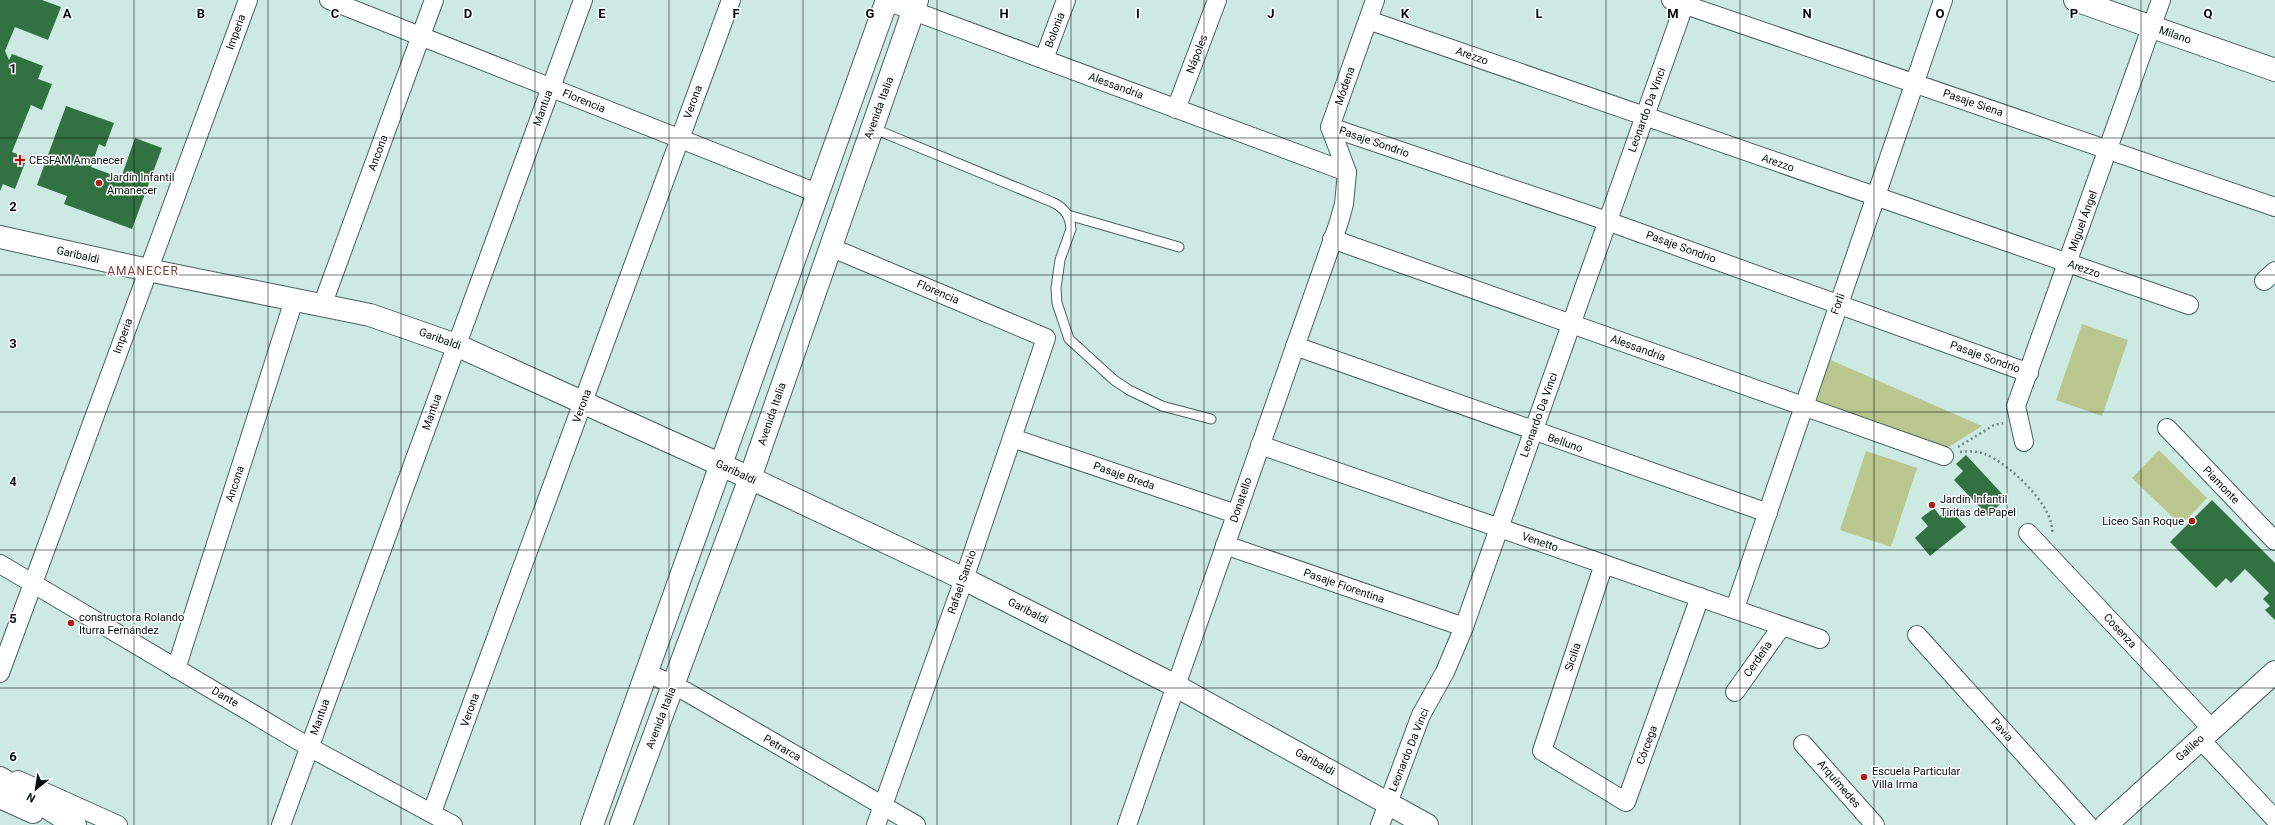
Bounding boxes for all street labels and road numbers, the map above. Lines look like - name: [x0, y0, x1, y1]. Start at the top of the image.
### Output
- street label: Bolonia: [1042, 10, 1068, 50]
- street label: Imperia: [224, 12, 248, 52]
- street label: Milano: [2157, 23, 2193, 47]
- street label: Nápoles: [1184, 32, 1210, 75]
- street label: Arezzo: [1454, 44, 1490, 68]
- street label: Módena: [1332, 65, 1358, 107]
- street label: Leonardo Da Vinci: [1626, 66, 1668, 154]
- street label: Alessandría: [1087, 70, 1145, 102]
- street label: Avenida Italia: [862, 75, 896, 141]
- street label: Verona: [681, 84, 705, 120]
- street label: Florencia: [561, 87, 607, 115]
- street label: Pasaje Siena: [1941, 87, 2005, 119]
- street label: Mantua: [531, 88, 555, 128]
- street label: Pasaje Sondrio: [1337, 124, 1411, 160]
- street label: Ancona: [366, 133, 390, 173]
- street label: Arezzo: [1760, 151, 1796, 175]
- street label: Miguel Ángel: [2066, 189, 2100, 253]
- street label: Pasaje Sondrio: [1644, 228, 1718, 266]
- street label: Garibaldi: [55, 244, 101, 266]
- street label: Arezzo: [2066, 257, 2102, 281]
- street label: Florencia: [915, 277, 961, 307]
- street label: Forli: [1828, 292, 1848, 316]
- street label: Imperia: [111, 316, 135, 356]
- street label: Garibaldi: [417, 325, 463, 353]
- street label: Alessandría: [1609, 332, 1667, 364]
- street label: Pasaje Sondrio: [1948, 338, 2022, 376]
- street label: Leonardo Da Vinci: [1518, 371, 1560, 459]
- street label: Avenida Italia: [755, 381, 789, 447]
- street label: Verona: [570, 388, 594, 424]
- street label: Mantua: [420, 392, 444, 432]
- street label: Belluno: [1546, 431, 1584, 455]
- street label: Garibaldi: [713, 457, 759, 487]
- street label: Pasaje Breda: [1092, 459, 1156, 493]
- street label: Ancona: [223, 464, 247, 504]
- street label: Piamonte: [2200, 464, 2242, 507]
- street label: Donatello: [1227, 476, 1255, 524]
- street label: Venetto: [1520, 530, 1560, 554]
- street label: Rafael Sanzio: [945, 548, 979, 616]
- street label: Pasaje Fiorentina: [1302, 566, 1386, 606]
- street label: Garibaldi: [1006, 595, 1050, 627]
- street label: Cosenza: [2101, 611, 2139, 651]
- street label: Cerdeña: [1741, 639, 1775, 679]
- street label: Sicilia: [1562, 641, 1584, 673]
- street label: Dante: [209, 684, 241, 710]
- street label: Avenida Italia: [643, 685, 679, 751]
- street label: Verona: [458, 692, 482, 728]
- street label: Mantua: [308, 697, 332, 737]
- street label: Leonardo Da Vinci: [1386, 706, 1432, 794]
- street label: Pavia: [1988, 716, 2016, 744]
- street label: Córcega: [1634, 724, 1660, 766]
- street label: Petrarca: [761, 732, 803, 764]
- street label: Galileo: [2173, 732, 2207, 764]
- street label: Garibaldi: [1293, 746, 1337, 778]
- street label: Arquímedes: [1815, 757, 1863, 811]

